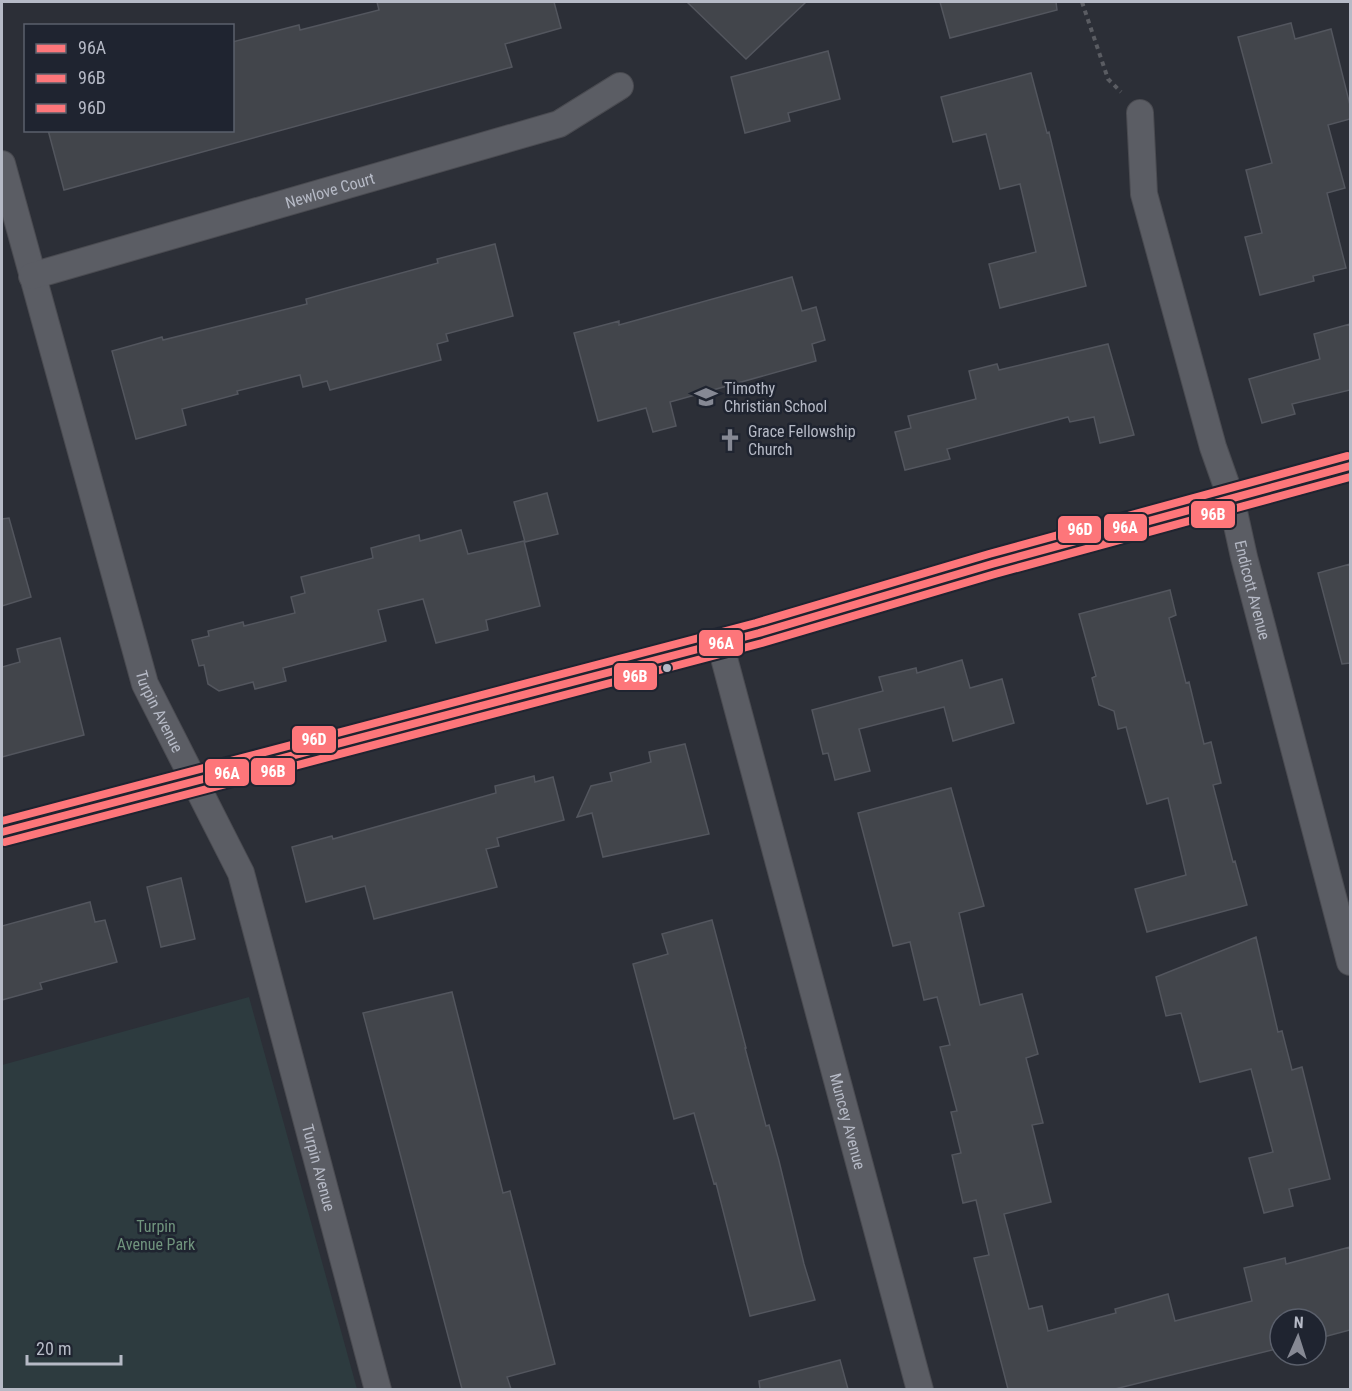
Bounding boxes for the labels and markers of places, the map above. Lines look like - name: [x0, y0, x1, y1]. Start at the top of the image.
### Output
- place label: Timothy Christian School: [724, 379, 827, 416]
- school or university icon: Timothy Christian School: [693, 384, 719, 410]
- place label: Grace Fellowship Church: [748, 422, 856, 459]
- church icon: Grace Fellowship Church: [717, 427, 743, 453]
- unlabelled marker: [661, 662, 673, 674]

